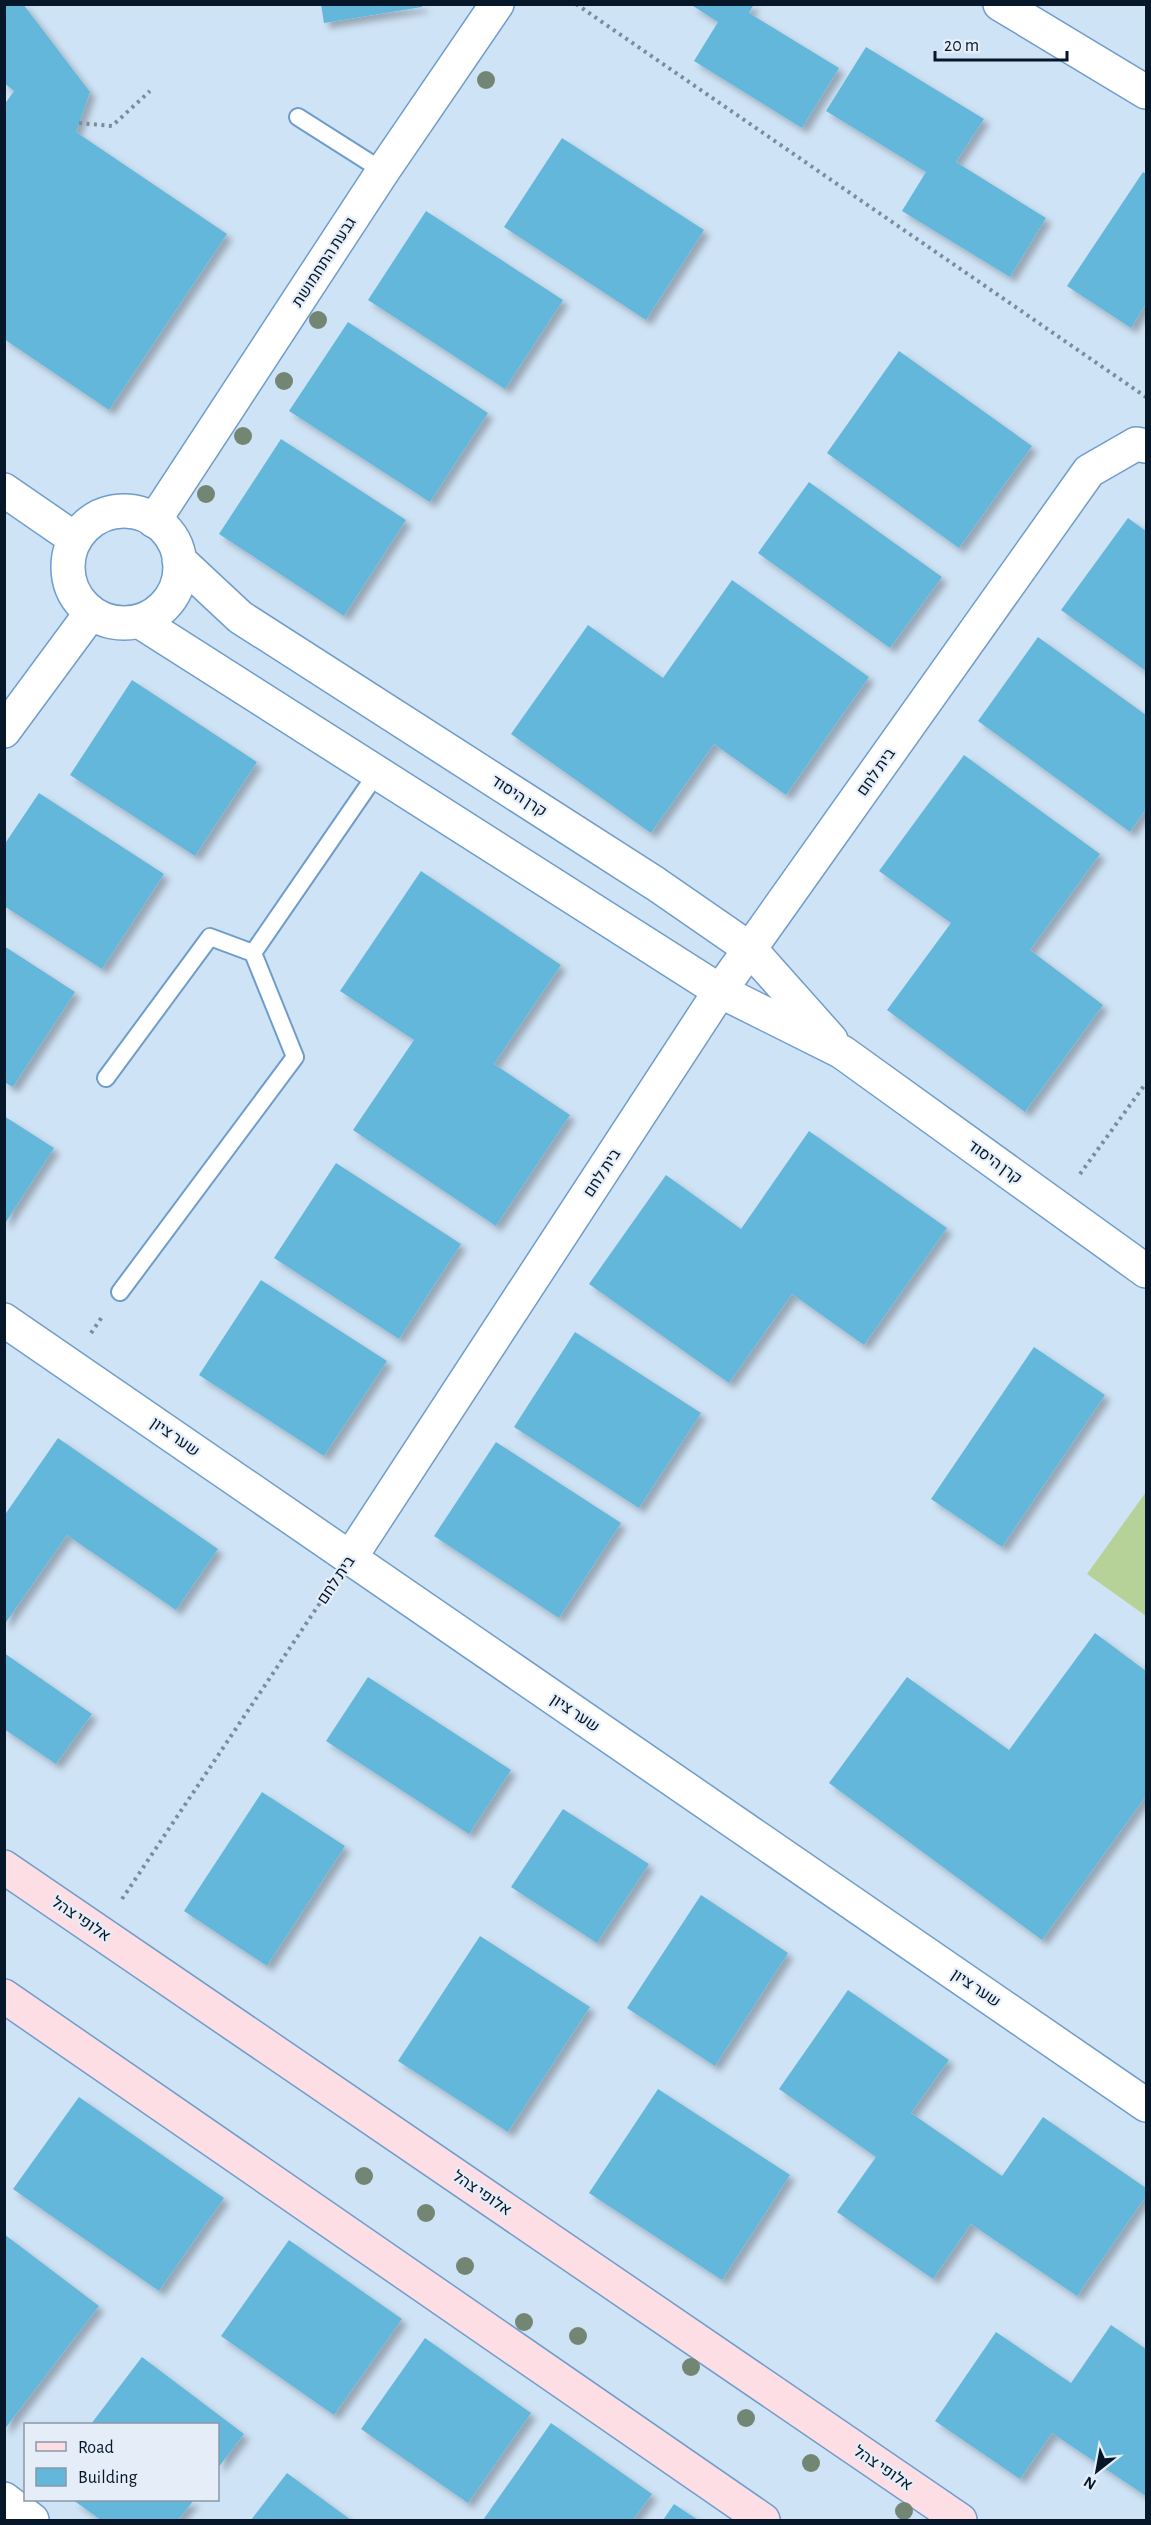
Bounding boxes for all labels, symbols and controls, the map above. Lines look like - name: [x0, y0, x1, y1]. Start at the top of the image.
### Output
- scale bar: [935, 24, 1067, 62]
- text: 20 m: [944, 37, 979, 55]
- street label: גבעת התחמושת: [289, 214, 359, 310]
- street label: בית לחם: [854, 745, 898, 799]
- street label: קרן היסוד: [488, 772, 550, 820]
- street label: קרן היסוד: [965, 1137, 1025, 1187]
- street label: בית לחם: [581, 1146, 624, 1200]
- street label: שער ציון: [148, 1415, 202, 1459]
- street label: בית לחם: [314, 1553, 358, 1607]
- street label: שער ציון: [548, 1691, 602, 1735]
- street label: אלופי צהל: [49, 1894, 113, 1944]
- street label: שער ציון: [949, 1966, 1003, 2010]
- street label: אלופי צהל: [450, 2168, 514, 2218]
- legend: [24, 2423, 219, 2501]
- text: Road: [78, 2439, 114, 2457]
- north arrow: [1067, 2441, 1127, 2501]
- street label: אלופי צהל: [851, 2443, 915, 2493]
- text: Building: [78, 2469, 138, 2487]
- text: N: [1081, 2473, 1099, 2493]

